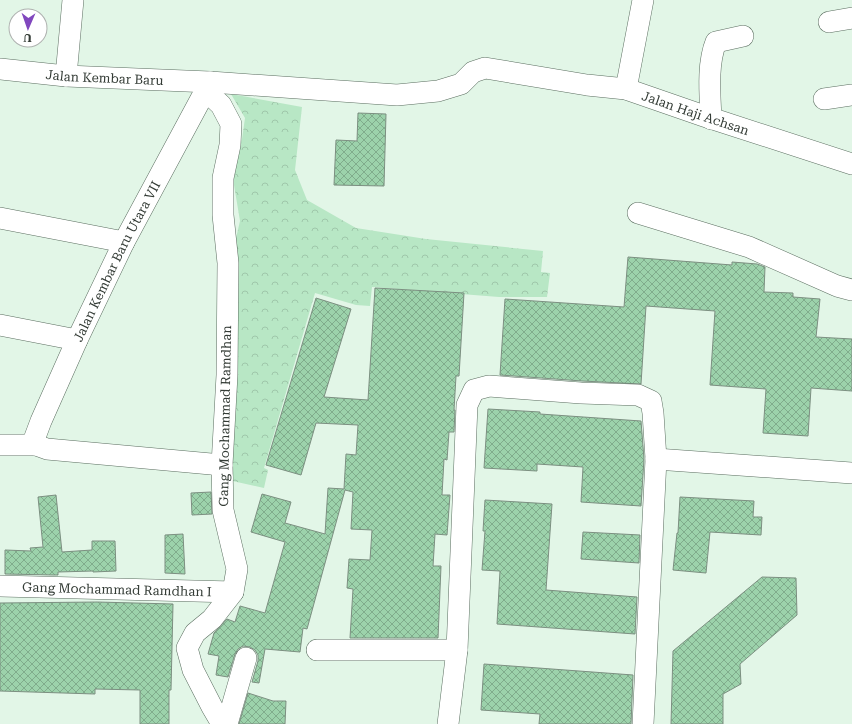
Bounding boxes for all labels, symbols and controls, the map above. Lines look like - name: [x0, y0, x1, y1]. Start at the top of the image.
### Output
- north arrow: [8, 8, 48, 48]
- text: U: [23, 31, 32, 44]
- street label: Jalan Kembar Baru: [45, 66, 164, 88]
- street label: Jalan Haji Achsan: [640, 88, 752, 138]
- street label: Jalan Kembar Baru Utara VII: [70, 178, 163, 344]
- street label: Gang Mochammad Ramdhan: [216, 324, 234, 507]
- street label: Gang Mochammad Ramdhan I: [22, 579, 212, 599]

